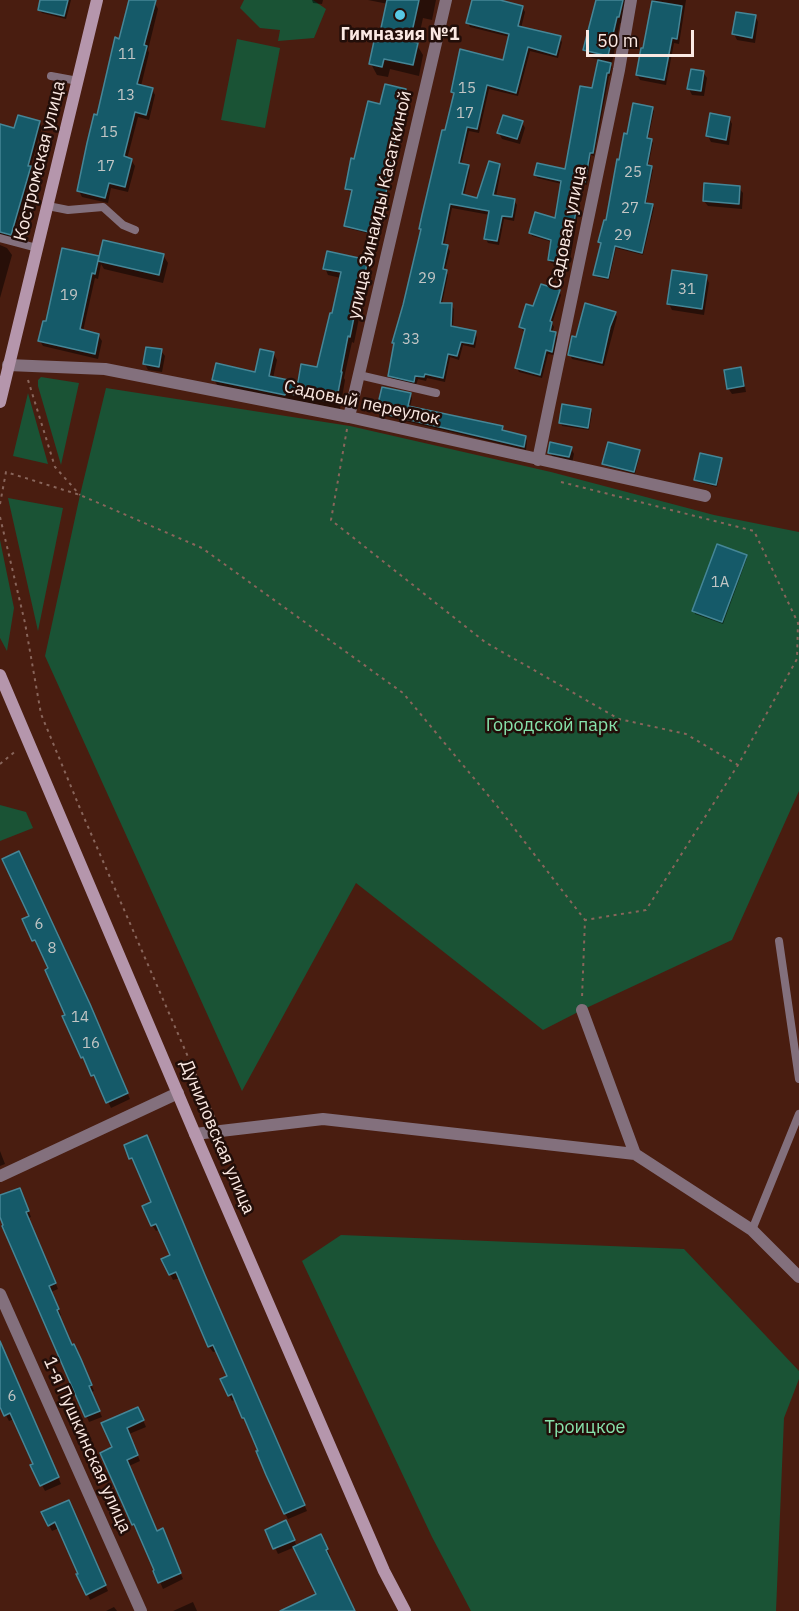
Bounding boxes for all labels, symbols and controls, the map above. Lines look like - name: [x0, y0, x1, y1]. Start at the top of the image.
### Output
- marker: Гимназия №1: [393, 8, 407, 22]
- scale bar: [589, 18, 697, 56]
- place label: Гимназия №1: [341, 24, 459, 46]
- text: 50 m: [597, 29, 639, 52]
- house number: 11: [118, 46, 136, 64]
- street label: Костромская улица: [10, 79, 70, 243]
- house number: 15: [458, 80, 476, 98]
- house number: 13: [117, 87, 135, 105]
- street label: улица Зинаиды Касаткиной: [343, 88, 417, 322]
- house number: 17: [456, 105, 474, 123]
- house number: 15: [100, 124, 118, 142]
- house number: 17: [97, 158, 115, 176]
- street label: Садовая улица: [544, 163, 592, 291]
- house number: 25: [624, 164, 642, 182]
- house number: 27: [621, 200, 639, 218]
- house number: 29: [614, 227, 632, 245]
- house number: 29: [418, 270, 436, 288]
- house number: 31: [678, 281, 696, 299]
- house number: 19: [60, 287, 78, 305]
- house number: 33: [402, 331, 420, 349]
- street label: Садовый переулок: [282, 376, 442, 430]
- house number: 1А: [711, 574, 729, 592]
- park label: Городской парк: [486, 715, 618, 737]
- house number: 6: [35, 916, 43, 934]
- house number: 8: [48, 940, 56, 958]
- house number: 14: [71, 1009, 89, 1027]
- house number: 16: [82, 1035, 100, 1053]
- street label: Дуниловская улица: [175, 1057, 259, 1217]
- street label: 1-я Пушкинская улица: [38, 1353, 136, 1537]
- house number: 6: [8, 1388, 16, 1406]
- park label: Троицкое: [545, 1417, 625, 1439]

